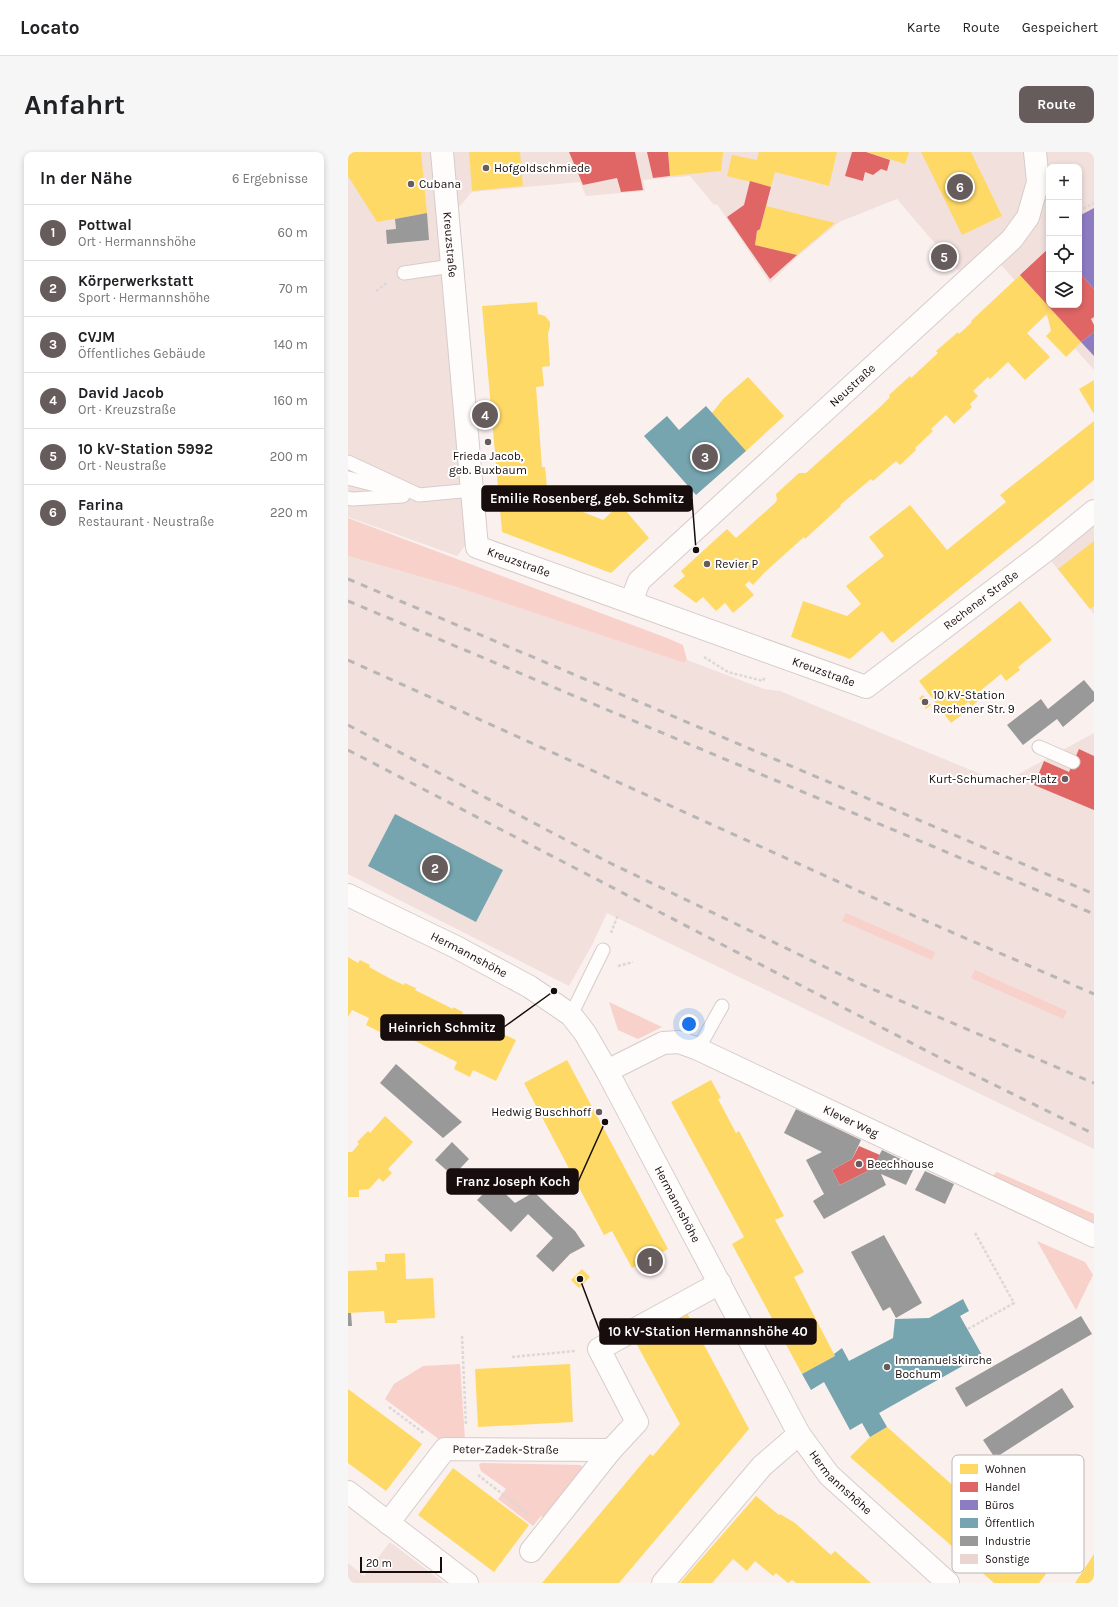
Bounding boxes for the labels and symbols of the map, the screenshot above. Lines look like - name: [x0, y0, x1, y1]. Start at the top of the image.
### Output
- place label: Hofgoldschmiede: [494, 161, 590, 175]
- marker: Hofgoldschmiede: [481, 163, 491, 173]
- pin: 6: [947, 172, 973, 202]
- place label: Cubana: [419, 177, 461, 191]
- marker: Cubana: [406, 179, 416, 189]
- street label: Kreuzstraße: [440, 211, 460, 278]
- pin: 5: [931, 242, 957, 272]
- street label: Neustraße: [827, 361, 878, 410]
- pin: 4: [472, 400, 498, 430]
- marker: Frieda Jacob, geb. Buxbaum: [483, 437, 493, 447]
- pin: 3: [692, 442, 718, 472]
- place label: Frieda Jacob, geb. Buxbaum: [449, 449, 527, 477]
- callout: Emilie Rosenberg, geb. Schmitz: [482, 486, 692, 511]
- text: Emilie Rosenberg, geb. Schmitz: [490, 491, 684, 506]
- street label: Kreuzstraße: [485, 544, 552, 580]
- place label: Revier P: [715, 557, 758, 571]
- marker: Revier P: [702, 559, 712, 569]
- street label: Rechener Straße: [941, 567, 1021, 633]
- street label: Kreuzstraße: [790, 654, 857, 690]
- place label: 10 kV-Station Rechener Str. 9: [933, 688, 1015, 716]
- marker: 10 kV-Station Rechener Str. 9: [920, 697, 930, 707]
- place label: Kurt-Schumacher-Platz: [929, 772, 1057, 786]
- marker: Kurt-Schumacher-Platz: [1060, 774, 1070, 784]
- pin: 2: [422, 853, 448, 883]
- street label: Hermannshöhe: [429, 929, 510, 980]
- your location: [679, 1014, 699, 1034]
- callout: Heinrich Schmitz: [381, 1015, 504, 1040]
- text: Heinrich Schmitz: [388, 1020, 496, 1035]
- street label: Klever Weg: [821, 1102, 881, 1140]
- place label: Hedwig Buschhoff: [491, 1105, 592, 1119]
- marker: Hedwig Buschhoff: [594, 1107, 604, 1117]
- place label: Beechhouse: [867, 1157, 934, 1171]
- marker: Beechhouse: [854, 1159, 864, 1169]
- street label: Hermannshöhe: [652, 1164, 703, 1245]
- callout: Franz Joseph Koch: [447, 1169, 578, 1194]
- text: Franz Joseph Koch: [456, 1174, 570, 1189]
- pin: 1: [637, 1246, 663, 1276]
- callout: 10 kV-Station Hermannshöhe 40: [600, 1319, 816, 1344]
- text: 10 kV-Station Hermannshöhe 40: [608, 1324, 808, 1339]
- place label: Immanuelskirche Bochum: [895, 1353, 992, 1381]
- marker: Immanuelskirche Bochum: [882, 1362, 892, 1372]
- street label: Peter-Zadek-Straße: [452, 1442, 559, 1457]
- street label: Hermannshöhe: [806, 1447, 875, 1517]
- legend: [952, 1455, 1084, 1573]
- text: Wohnen: [985, 1463, 1026, 1476]
- text: Handel: [985, 1481, 1020, 1494]
- text: Büros: [985, 1499, 1014, 1512]
- text: Öffentlich: [985, 1516, 1035, 1530]
- text: Industrie: [985, 1535, 1031, 1548]
- text: Sonstige: [985, 1553, 1030, 1566]
- scale bar: [360, 1555, 442, 1574]

